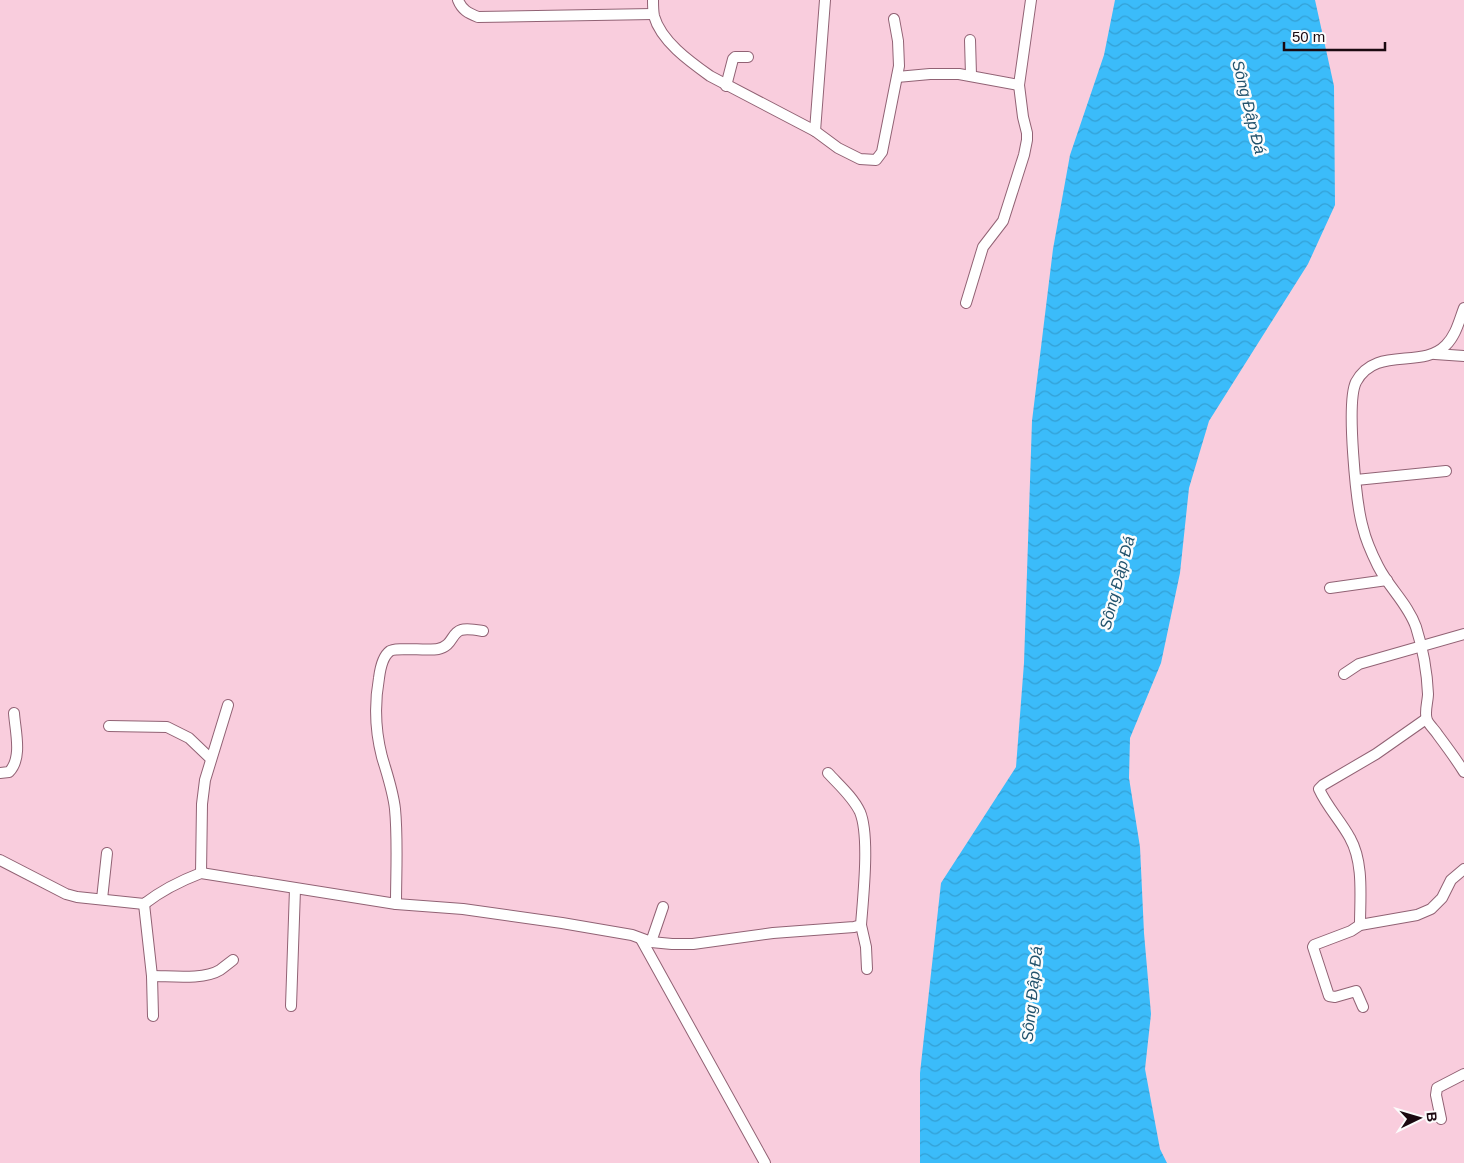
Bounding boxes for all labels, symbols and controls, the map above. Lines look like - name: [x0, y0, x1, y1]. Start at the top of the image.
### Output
- scale bar: [1284, 20, 1385, 52]
- text: 50 m: [1292, 28, 1325, 45]
- water label: Sông Đập Đá: [1229, 58, 1269, 156]
- water label: Sông Đập Đá: [1096, 534, 1138, 632]
- water label: Sông Đập Đá: [1019, 945, 1045, 1043]
- north arrow: [1394, 1093, 1444, 1143]
- text: B: [1424, 1111, 1440, 1123]

